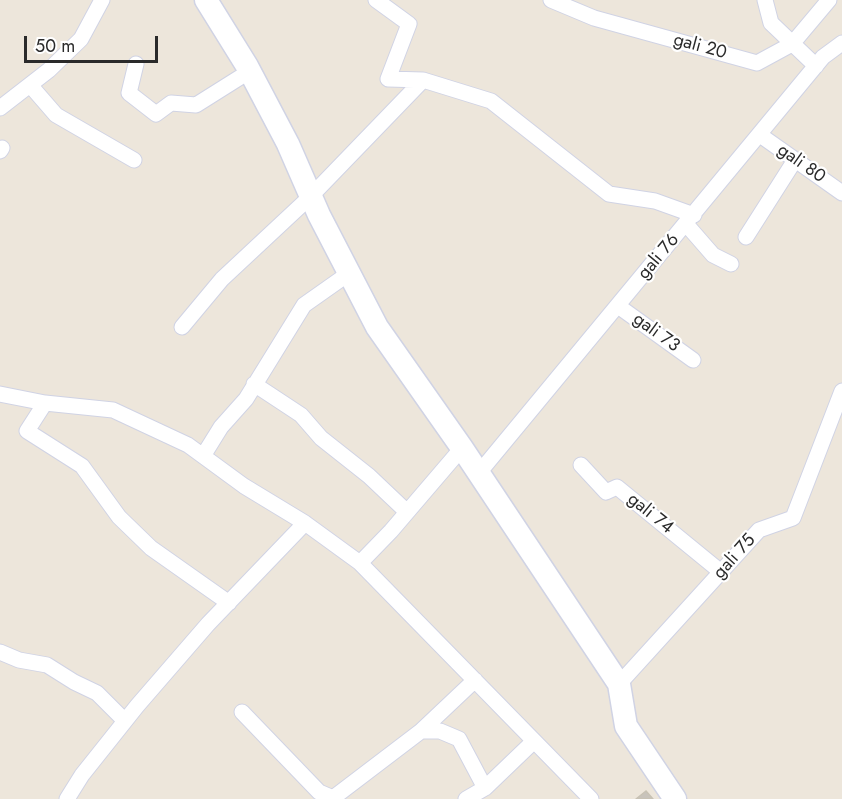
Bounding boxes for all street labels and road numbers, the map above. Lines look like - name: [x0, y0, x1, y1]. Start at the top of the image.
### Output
- street label: gali 20: [671, 30, 729, 64]
- street label: gali 80: [773, 140, 829, 188]
- street label: gali 76: [634, 230, 684, 284]
- street label: gali 73: [628, 309, 684, 357]
- street label: gali 74: [623, 489, 677, 539]
- street label: gali 75: [709, 530, 761, 584]

